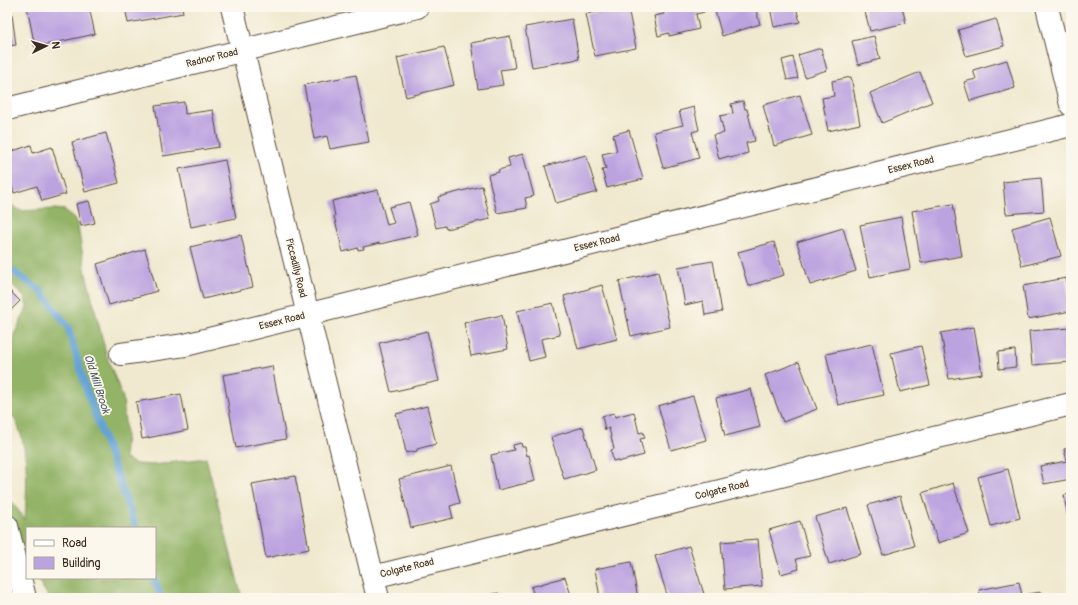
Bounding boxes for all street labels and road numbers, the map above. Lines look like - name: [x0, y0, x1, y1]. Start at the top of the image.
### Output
- street label: Radnor Road: [185, 46, 239, 70]
- street label: Essex Road: [887, 153, 935, 177]
- street label: Essex Road: [573, 231, 621, 255]
- street label: Piccadilly Road: [283, 237, 309, 299]
- street label: Essex Road: [258, 309, 306, 333]
- street label: Colgate Road: [694, 477, 750, 502]
- street label: Colgate Road: [379, 555, 435, 580]

